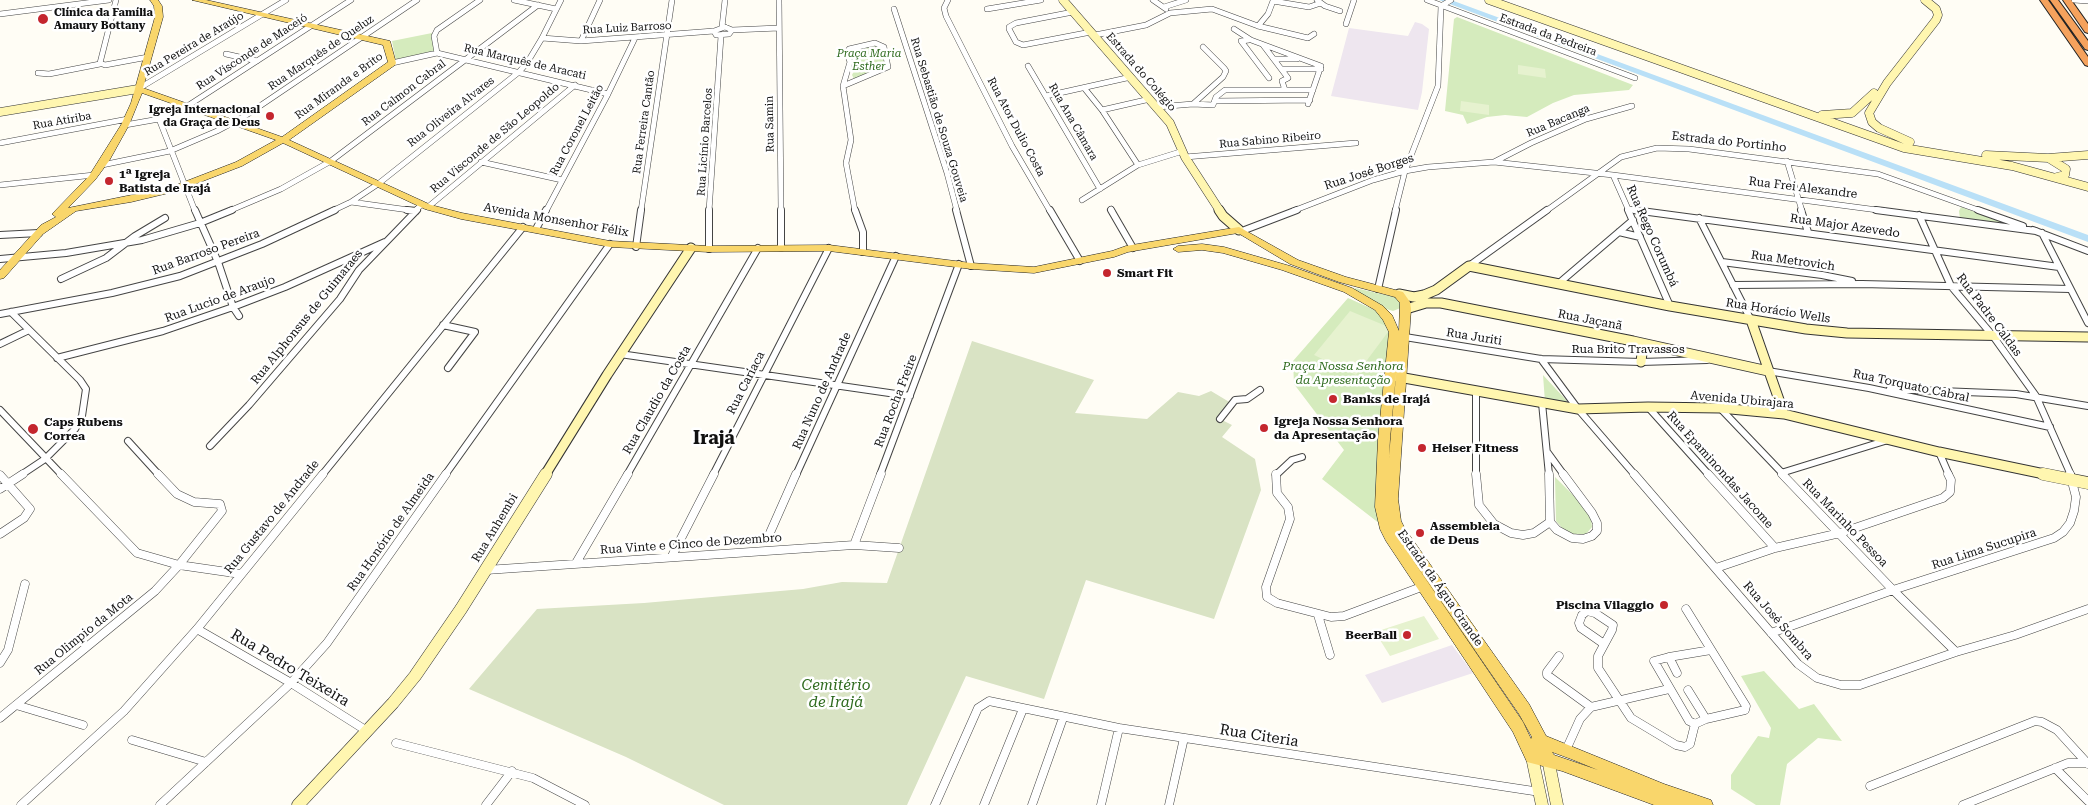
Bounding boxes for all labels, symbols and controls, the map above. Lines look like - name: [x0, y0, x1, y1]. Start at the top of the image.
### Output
- place label: Clínica da Família Amaury Bottany: [54, 6, 153, 32]
- street label: Rua Pereira de Araújo: [142, 9, 246, 79]
- street label: Rua Visconde de Maceió: [194, 11, 310, 93]
- street label: Estrada da Pedreira: [1498, 11, 1598, 59]
- marker: Clínica da Família Amaury Bottany: [36, 12, 50, 26]
- street label: Rua Marquês de Queluz: [266, 13, 376, 93]
- street label: Rua Luiz Barroso: [582, 19, 672, 37]
- street label: Estrada do Colégio: [1103, 30, 1179, 114]
- street label: Rua Sebastião de Souza Gouveia: [908, 36, 970, 204]
- street label: Rua Marquês de Aracati: [463, 41, 587, 83]
- park label: Praça Maria Esther: [837, 47, 901, 73]
- street label: Rua Miranda e Brito: [293, 50, 385, 122]
- street label: Rua Calmon Cabral: [359, 57, 449, 129]
- street label: Rua Ferreira Cantão: [630, 69, 658, 175]
- street label: Rua Oliveira Alvares: [405, 74, 497, 150]
- street label: Rua Ator Dulio Costa: [984, 75, 1048, 179]
- street label: Rua Visconde de São Leopoldo: [428, 80, 562, 196]
- street label: Rua Ana Câmara: [1046, 81, 1100, 163]
- street label: Rua Coronel Leitão: [547, 82, 607, 178]
- street label: Rua Licínio Barcelos: [695, 88, 715, 196]
- street label: Rua Samin: [763, 96, 777, 152]
- street label: Rua Bacanga: [1524, 102, 1592, 140]
- place label: Igreja Internacional da Graça de Deus: [149, 103, 260, 129]
- street label: Rua Atiriba: [32, 109, 92, 133]
- marker: Igreja Internacional da Graça de Deus: [264, 110, 276, 122]
- street label: Rua Sabino Ribeiro: [1219, 129, 1321, 151]
- street label: Estrada do Portinho: [1671, 129, 1787, 155]
- street label: Rua José Borges: [1322, 151, 1416, 193]
- place label: 1ª Igreja Batista de Irajá: [119, 167, 211, 195]
- street label: Rua Frei Alexandre: [1748, 174, 1858, 202]
- marker: 1ª Igreja Batista de Irajá: [103, 175, 115, 187]
- street label: Rua Rego Corumbá: [1623, 183, 1681, 289]
- street label: Avenida Monsenhor Félix: [482, 200, 630, 240]
- street label: Rua Major Azevedo: [1789, 211, 1901, 241]
- street label: Rua Barroso Pereira: [150, 226, 262, 278]
- street label: Rua Alphonsus de Guimaraes: [248, 247, 366, 387]
- street label: Rua Metrovich: [1750, 248, 1836, 274]
- place label: Smart Fit: [1117, 266, 1173, 280]
- marker: Smart Fit: [1101, 267, 1113, 279]
- street label: Rua Padre Caldas: [1953, 271, 2025, 359]
- street label: Rua Lucio de Araujo: [163, 272, 277, 326]
- street label: Rua Horácio Wells: [1725, 296, 1831, 326]
- street label: Rua Jaçanã: [1557, 307, 1623, 333]
- street label: Rua Juriti: [1445, 325, 1503, 349]
- street label: Rua Nuno de Andrade: [790, 330, 854, 452]
- street label: Rua Brito Travassos: [1571, 342, 1685, 356]
- street label: Rua Claudio da Costa: [620, 343, 694, 457]
- street label: Rua Cariaca: [724, 349, 768, 417]
- street label: Rua Rocha Freire: [872, 353, 920, 449]
- park label: Praça Nossa Senhora da Apresentação: [1282, 359, 1404, 387]
- street label: Rua Torquato Cabral: [1851, 367, 1971, 405]
- street label: Avenida Ubirajara: [1690, 388, 1794, 412]
- place label: Banks de Irajá: [1343, 392, 1430, 406]
- marker: Banks de Irajá: [1327, 393, 1339, 405]
- street label: Rua Epaminondas Jacome: [1664, 409, 1776, 531]
- place label: Igreja Nossa Senhora da Apresentação: [1274, 414, 1403, 442]
- place label: Caps Rubens Correa: [44, 415, 123, 443]
- marker: Caps Rubens Correa: [26, 422, 40, 436]
- marker: Igreja Nossa Senhora da Apresentação: [1258, 422, 1270, 434]
- district label: Irajá: [693, 428, 735, 450]
- place label: Heiser Fitness: [1432, 441, 1518, 455]
- marker: Heiser Fitness: [1416, 442, 1428, 454]
- street label: Rua Gustavo de Andrade: [222, 457, 322, 577]
- street label: Rua Honório de Almeida: [344, 470, 438, 594]
- street label: Rua Marinho Pessoa: [1799, 476, 1891, 570]
- street label: Rua Anhembi: [469, 491, 521, 565]
- place label: Assembleia de Deus: [1430, 519, 1500, 547]
- street label: Rua Lima Sucupira: [1930, 525, 2038, 573]
- street label: Estrada da Água Grande: [1394, 527, 1486, 649]
- marker: Assembleia de Deus: [1414, 527, 1426, 539]
- street label: Rua Vinte e Cinco de Dezembro: [600, 530, 782, 558]
- street label: Rua José Sombra: [1740, 579, 1816, 663]
- street label: Rua Olimpio da Mota: [32, 590, 136, 678]
- place label: Piscina Vilaggio: [1556, 598, 1654, 612]
- marker: Piscina Vilaggio: [1658, 599, 1670, 611]
- street label: Rua Pedro Teixeira: [227, 625, 353, 711]
- place label: BeerBall: [1345, 628, 1397, 642]
- marker: BeerBall: [1401, 629, 1413, 641]
- park label: Cemitério de Irajá: [802, 677, 870, 712]
- street label: Rua Citeria: [1218, 721, 1300, 751]

